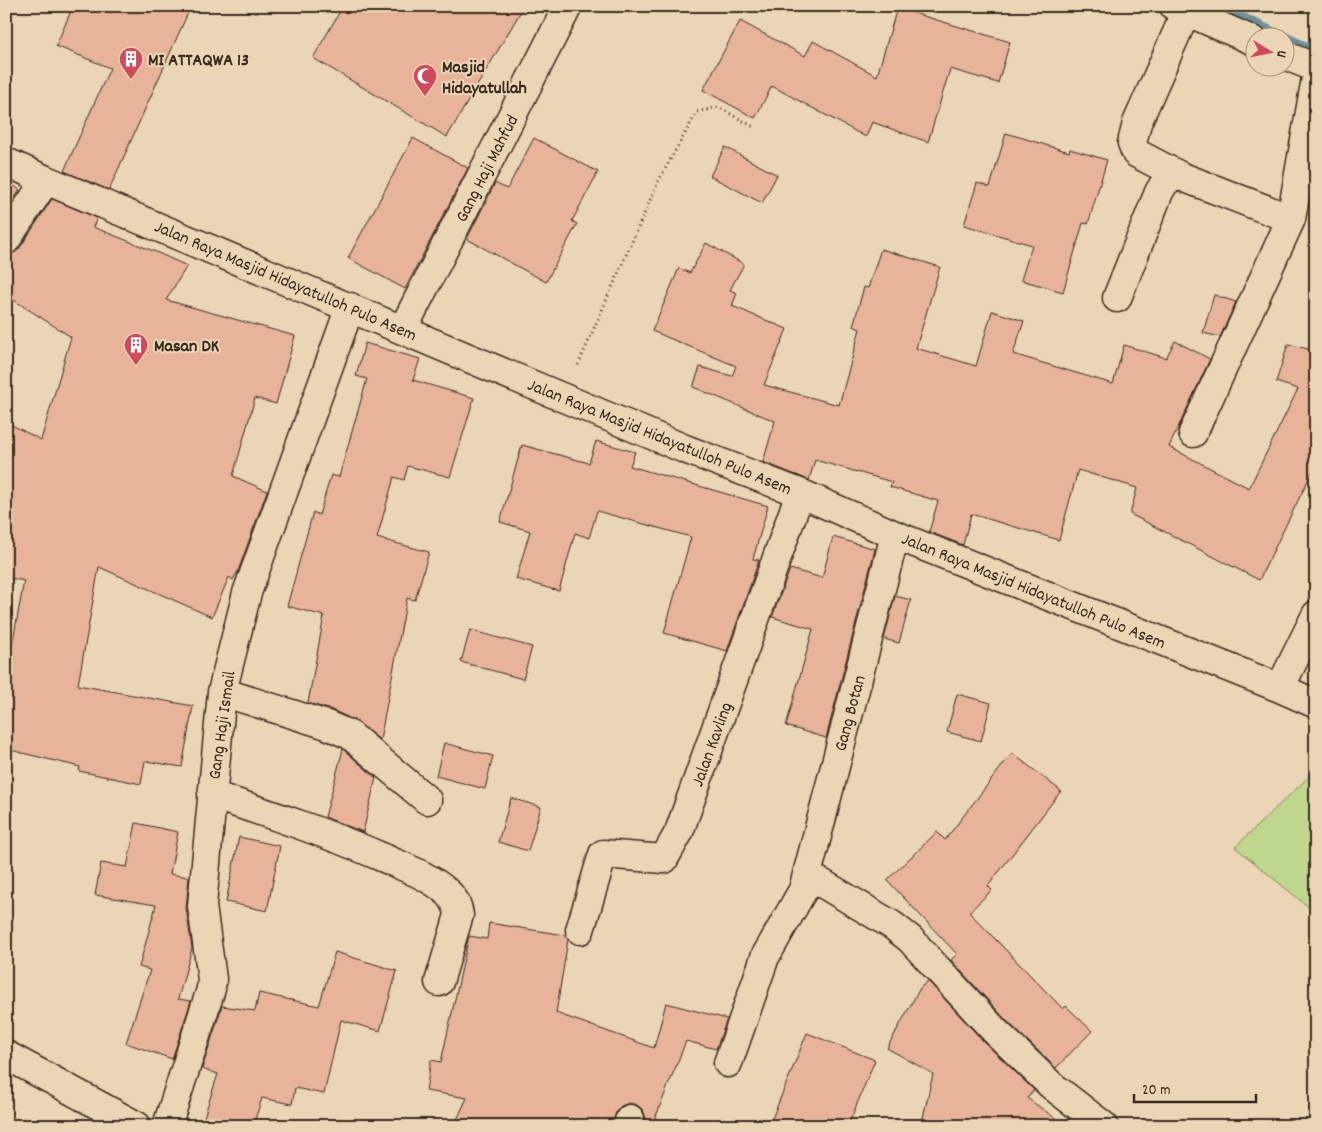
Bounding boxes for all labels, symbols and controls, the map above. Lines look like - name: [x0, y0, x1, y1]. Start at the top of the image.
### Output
- north arrow: [1244, 28, 1294, 78]
- building icon: MI ATTAQWA 13: [118, 46, 144, 80]
- place label: MI ATTAQWA 13: [148, 49, 249, 74]
- text: U: [1270, 49, 1291, 59]
- place label: Masjid Hidayatullah: [442, 56, 527, 102]
- mosque icon: Masjid Hidayatullah: [412, 63, 438, 97]
- street label: Gang Haji Mahfud: [450, 111, 526, 227]
- street label: Jalan Raya Masjid Hidayatulloh Pulo Asem: [150, 216, 420, 349]
- building icon: Masan DK: [123, 332, 149, 366]
- place label: Masan DK: [154, 335, 220, 360]
- street label: Jalan Raya Masjid Hidayatulloh Pulo Asem: [523, 374, 795, 503]
- street label: Jalan Raya Masjid Hidayatulloh Pulo Asem: [897, 528, 1169, 657]
- street label: Gang Haji Ismail: [203, 669, 244, 781]
- street label: Gang Botan: [829, 673, 874, 754]
- street label: Jalan Kavling: [687, 699, 740, 791]
- scale bar: [1134, 1072, 1257, 1104]
- text: 20 m: [1142, 1080, 1170, 1102]

